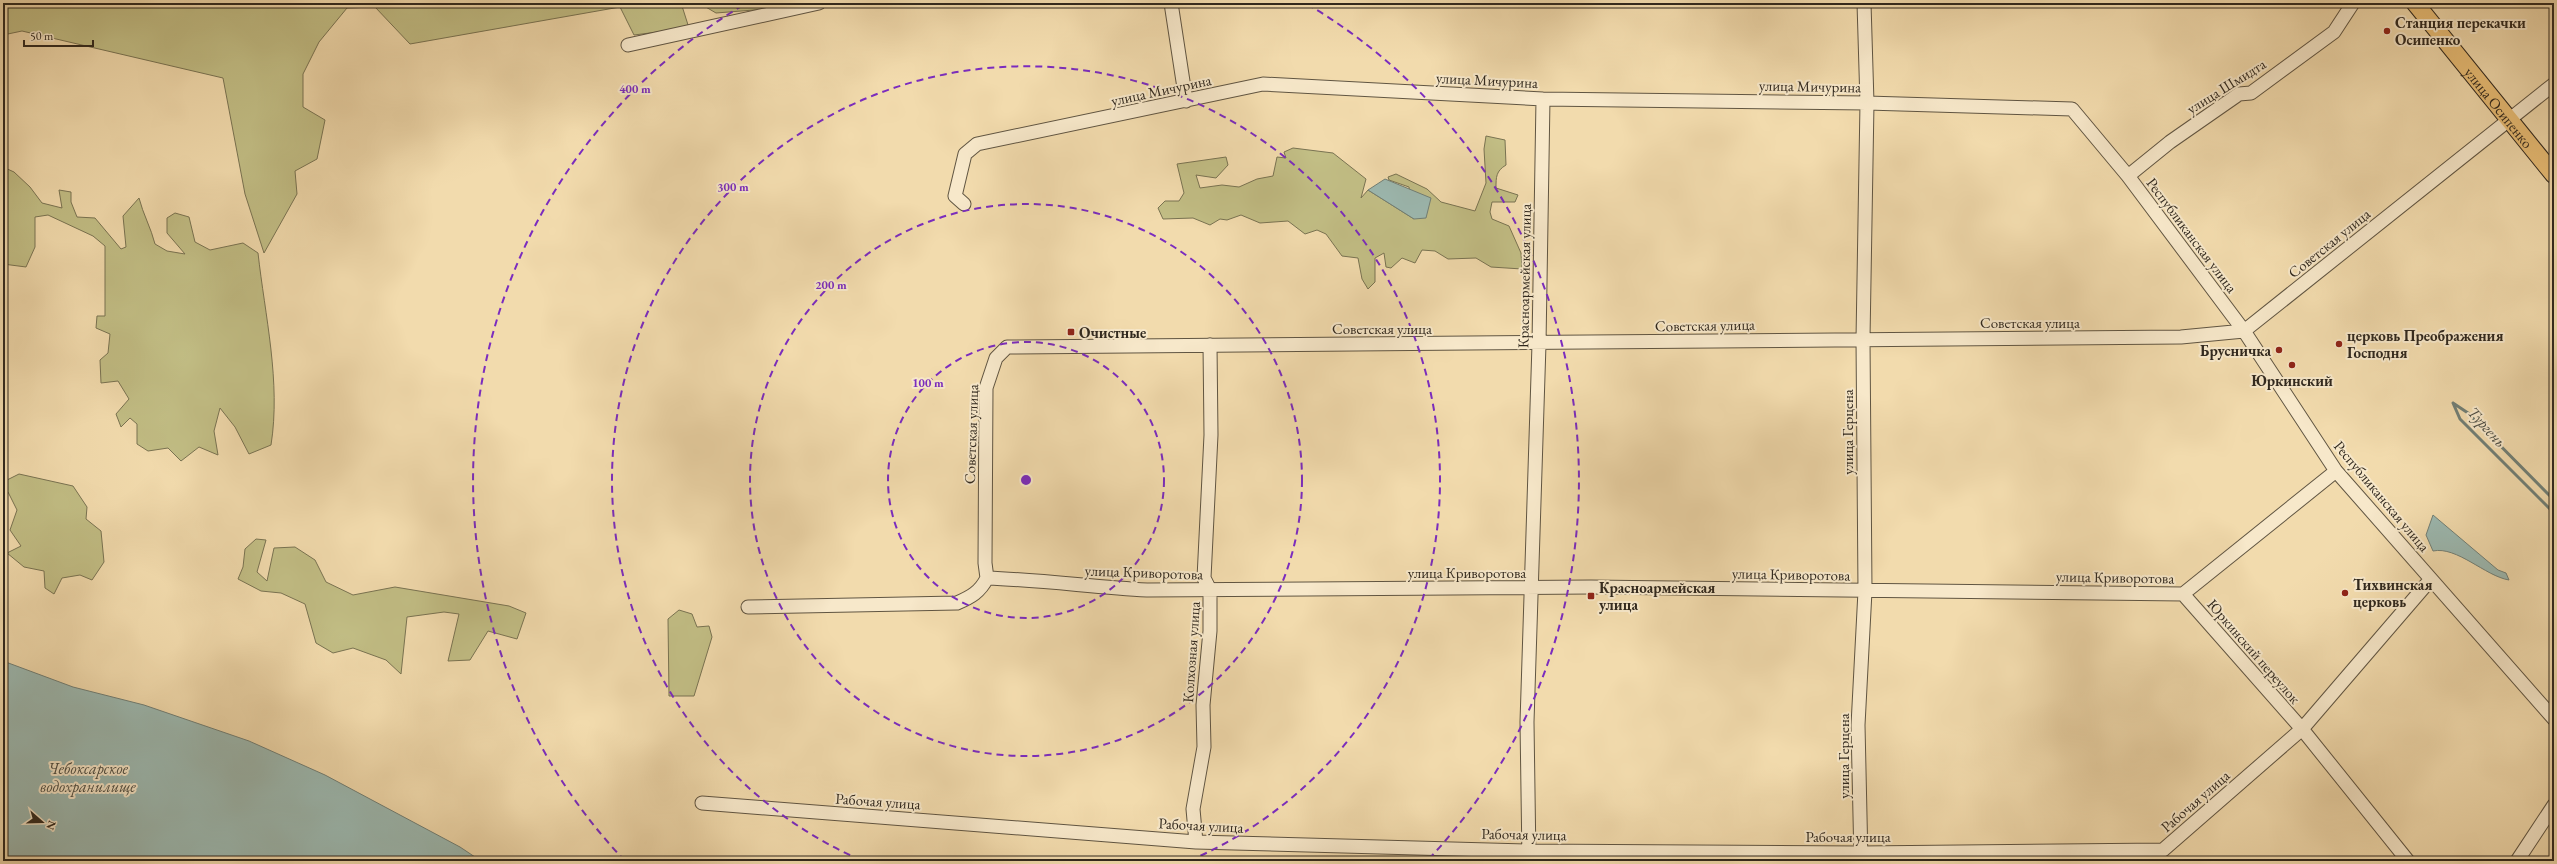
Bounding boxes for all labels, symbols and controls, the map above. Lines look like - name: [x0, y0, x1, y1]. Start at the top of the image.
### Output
- place label: Станция перекачки Осипенко: [2395, 13, 2526, 49]
- scale bar: [24, 22, 93, 48]
- marker: Станция перекачки Осипенко: [2382, 26, 2392, 36]
- text: 50 m: [30, 28, 54, 44]
- street label: улица Шмидта: [2183, 54, 2269, 118]
- street label: улица Осипенко: [2461, 63, 2538, 152]
- street label: улица Мичурина: [1435, 68, 1539, 92]
- street label: улица Мичурина: [1109, 70, 1213, 110]
- street label: улица Мичурина: [1759, 76, 1861, 96]
- text: 400 m: [619, 81, 651, 97]
- street label: Республиканская улица: [2142, 174, 2242, 296]
- text: 300 m: [717, 179, 749, 195]
- street label: Красноармейская улица: [1513, 204, 1535, 348]
- street label: Советская улица: [2284, 204, 2374, 282]
- text: 200 m: [815, 277, 847, 293]
- street label: Советская улица: [1980, 313, 2080, 332]
- street label: Советская улица: [1655, 315, 1755, 335]
- street label: Советская улица: [1332, 319, 1432, 338]
- place label: Очистные: [1079, 323, 1146, 342]
- place label: церковь Преображения Господня: [2347, 326, 2503, 362]
- marker: Очистные: [1066, 327, 1076, 337]
- marker: церковь Преображения Господня: [2334, 339, 2344, 349]
- place label: Брусничка: [2200, 341, 2271, 360]
- marker: Брусничка: [2274, 345, 2284, 355]
- marker: Юркинский: [2287, 360, 2297, 370]
- place label: Юркинский: [2251, 371, 2333, 390]
- text: 100 m: [912, 375, 944, 391]
- street label: Советская улица: [960, 384, 982, 484]
- street label: улица Герцена: [1838, 389, 1857, 475]
- water label: Тургень: [2463, 402, 2511, 452]
- street label: Республиканская улица: [2330, 437, 2434, 555]
- centre of rings: [1019, 473, 1033, 487]
- street label: улица Криворотова: [1084, 560, 1204, 584]
- street label: улица Криворотова: [1408, 563, 1526, 582]
- street label: улица Криворотова: [1732, 563, 1850, 585]
- street label: улица Криворотова: [2056, 566, 2174, 588]
- place label: Тихвинская церковь: [2353, 575, 2432, 611]
- place label: Красноармейская улица: [1599, 578, 1715, 614]
- marker: Тихвинская церковь: [2340, 588, 2350, 598]
- marker: Красноармейская улица: [1586, 591, 1596, 601]
- street label: Юркинский переулок: [2203, 595, 2305, 707]
- street label: Колхозная улица: [1178, 601, 1204, 703]
- street label: улица Герцена: [1834, 713, 1853, 799]
- water label: Чебоксарское водохранилище: [40, 758, 136, 797]
- street label: Рабочая улица: [2157, 766, 2233, 836]
- street label: Рабочая улица: [835, 789, 921, 813]
- north arrow: [22, 802, 62, 842]
- street label: Рабочая улица: [1158, 813, 1244, 837]
- text: N: [43, 819, 59, 832]
- street label: Рабочая улица: [1481, 824, 1567, 844]
- street label: Рабочая улица: [1805, 827, 1891, 846]

